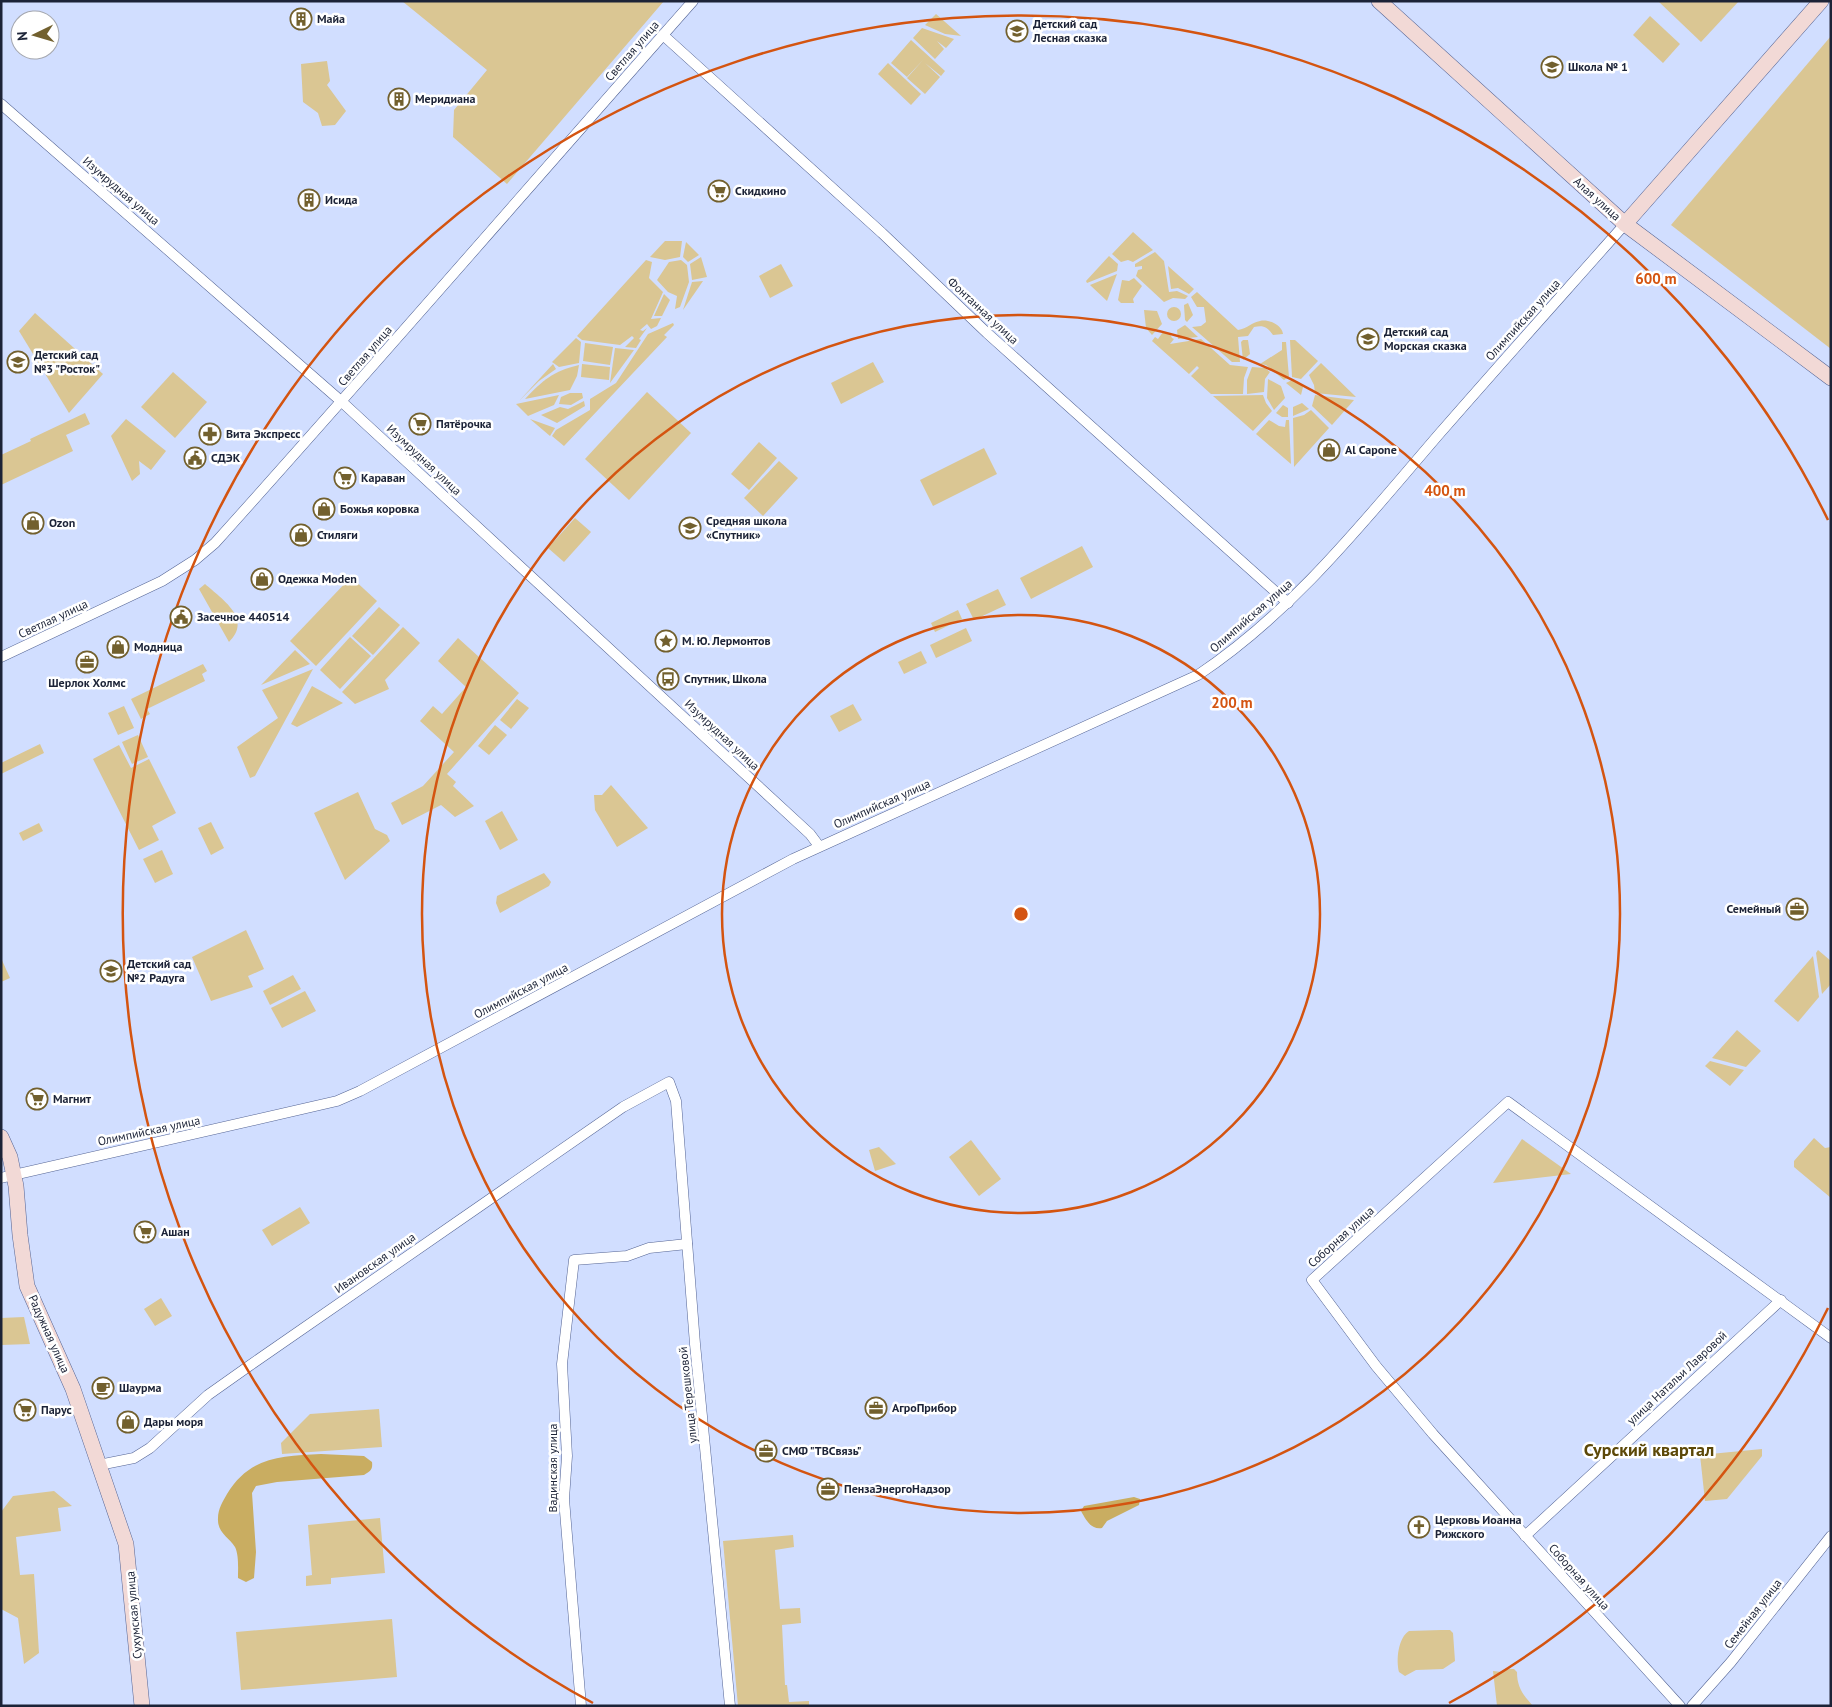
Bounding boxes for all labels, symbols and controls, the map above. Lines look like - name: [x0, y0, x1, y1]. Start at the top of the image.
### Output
- building icon: Майа: [289, 7, 313, 31]
- north arrow: [10, 10, 60, 60]
- place label: Майа: [317, 11, 345, 26]
- place label: Детский сад Лесная сказка: [1032, 16, 1107, 45]
- street label: Светлая улица: [601, 17, 662, 84]
- school or university icon: Детский сад Лесная сказка: [1005, 19, 1029, 43]
- text: N: [13, 31, 31, 42]
- school or university icon: Школа № 1: [1540, 55, 1564, 79]
- place label: Школа № 1: [1568, 59, 1628, 74]
- building icon: Меридиана: [387, 87, 411, 111]
- place label: Меридиана: [415, 91, 475, 106]
- street label: Изумрудная улица: [80, 153, 163, 228]
- street label: Алая улица: [1571, 174, 1624, 224]
- supermarket icon: Скидкино: [707, 179, 731, 203]
- place label: Скидкино: [735, 183, 787, 198]
- building icon: Исида: [297, 188, 321, 212]
- place label: Исида: [325, 192, 358, 207]
- text: 600 m: [1635, 269, 1677, 288]
- street label: Фонтанная улица: [945, 274, 1022, 347]
- street label: Олимпийская улица: [1482, 276, 1563, 363]
- street label: Светлая улица: [334, 322, 395, 389]
- place label: Детский сад Морская сказка: [1384, 324, 1467, 353]
- school or university icon: Детский сад Морская сказка: [1356, 327, 1380, 351]
- place label: Детский сад №3 "Росток": [34, 347, 100, 376]
- school or university icon: Детский сад №3 "Росток": [6, 350, 30, 374]
- supermarket icon: Пятёрочка: [408, 412, 432, 436]
- place label: Пятёрочка: [436, 416, 492, 431]
- street label: Изумрудная улица: [384, 421, 465, 498]
- pharmacy icon: Вита Экспресс: [198, 422, 222, 446]
- place label: Вита Экспресс: [226, 426, 301, 441]
- shop icon: Al Capone: [1317, 438, 1341, 462]
- place label: Al Capone: [1345, 442, 1397, 457]
- public building icon: СДЭК: [183, 446, 207, 470]
- place label: СДЭК: [211, 450, 241, 465]
- supermarket icon: Караван: [333, 466, 357, 490]
- place label: Караван: [361, 470, 405, 485]
- text: 400 m: [1424, 481, 1466, 500]
- shop icon: Божья коровка: [312, 497, 336, 521]
- place label: Божья коровка: [340, 501, 419, 516]
- shop icon: Ozon: [21, 511, 45, 535]
- place label: Средняя школа «Спутник»: [706, 513, 787, 542]
- place label: Ozon: [49, 515, 75, 530]
- school or university icon: Средняя школа «Спутник»: [678, 516, 702, 540]
- shop icon: Стиляги: [289, 523, 313, 547]
- place label: Стиляги: [317, 527, 358, 542]
- shop icon: Одежка Moden: [250, 567, 274, 591]
- place label: Одежка Moden: [278, 571, 357, 586]
- street label: Олимпийская улица: [1206, 576, 1295, 655]
- street label: Светлая улица: [16, 596, 90, 641]
- public building icon: Засечное 440514: [169, 605, 193, 629]
- place label: Засечное 440514: [197, 609, 289, 624]
- place icon: М. Ю. Лермонтов: [654, 629, 678, 653]
- place label: М. Ю. Лермонтов: [682, 633, 771, 648]
- shop icon: Модница: [106, 635, 130, 659]
- place label: Модница: [134, 639, 183, 654]
- office icon: Шерлок Холмс: [75, 650, 99, 674]
- bus stop icon: Спутник, Школа: [656, 667, 680, 691]
- place label: Спутник, Школа: [684, 671, 767, 686]
- place label: Шерлок Холмс: [48, 675, 126, 690]
- text: 200 m: [1211, 693, 1253, 712]
- street label: Изумрудная улица: [682, 696, 763, 773]
- street label: Олимпийская улица: [831, 775, 933, 832]
- office icon: Семейный: [1785, 897, 1809, 921]
- place label: Семейный: [1727, 901, 1781, 916]
- centre of rings: [1012, 905, 1030, 923]
- place label: Детский сад №2 Радуга: [127, 956, 191, 985]
- school or university icon: Детский сад №2 Радуга: [99, 959, 123, 983]
- street label: Олимпийская улица: [471, 959, 570, 1022]
- supermarket icon: Магнит: [25, 1087, 49, 1111]
- place label: Магнит: [53, 1091, 91, 1106]
- street label: Олимпийская улица: [96, 1112, 201, 1149]
- street label: Соборная улица: [1304, 1203, 1377, 1270]
- supermarket icon: Ашан: [133, 1220, 157, 1244]
- place label: Ашан: [161, 1224, 190, 1239]
- street label: Ивановская улица: [331, 1229, 418, 1296]
- street label: Радужная улица: [25, 1292, 73, 1375]
- street label: улица Натальи Лавровой: [1624, 1327, 1730, 1428]
- street label: улица Терешковой: [675, 1346, 700, 1444]
- cafe icon: Шаурма: [91, 1376, 115, 1400]
- place label: Шаурма: [119, 1380, 161, 1395]
- office icon: АгроПрибор: [864, 1396, 888, 1420]
- supermarket icon: Парус: [13, 1398, 37, 1422]
- place label: АгроПрибор: [892, 1400, 957, 1415]
- place label: Парус: [41, 1402, 72, 1417]
- shop icon: Дары моря: [116, 1410, 140, 1434]
- place label: Дары моря: [144, 1414, 203, 1429]
- street label: Вадинская улица: [545, 1423, 560, 1513]
- district label: Сурский квартал: [1584, 1438, 1714, 1461]
- office icon: СМФ "ТВСвязь": [754, 1439, 778, 1463]
- place label: СМФ "ТВСвязь": [782, 1443, 862, 1458]
- office icon: ПензаЭнергоНадзор: [816, 1477, 840, 1501]
- place label: ПензаЭнергоНадзор: [844, 1481, 951, 1496]
- place label: Церковь Иоанна Рижского: [1435, 1512, 1522, 1541]
- church icon: Церковь Иоанна Рижского: [1407, 1515, 1431, 1539]
- street label: Соборная улица: [1546, 1540, 1613, 1613]
- street label: Сухумская улица: [122, 1570, 145, 1660]
- street label: Семейная улица: [1721, 1576, 1785, 1652]

